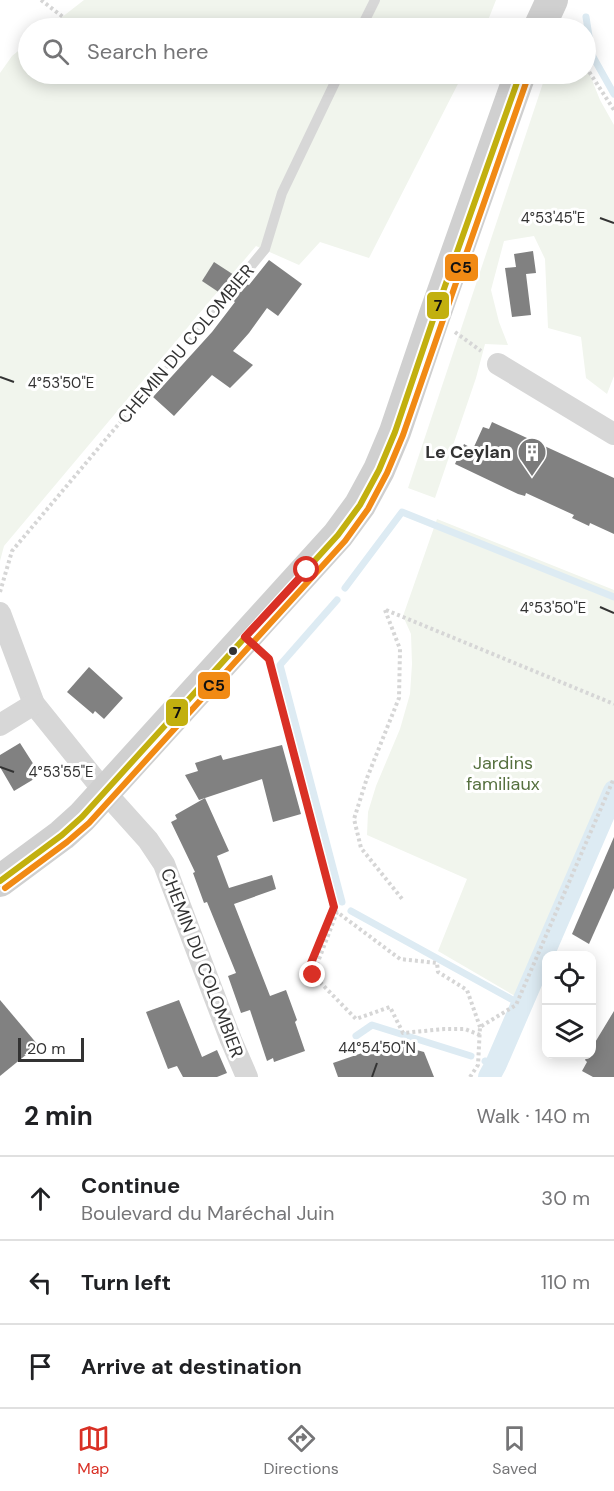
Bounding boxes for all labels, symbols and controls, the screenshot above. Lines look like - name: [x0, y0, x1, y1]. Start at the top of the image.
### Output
- search box: [18, 18, 596, 84]
- icon: search: [39, 35, 72, 68]
- text: Search here: [87, 37, 208, 66]
- text: 4°53'45"E: [521, 208, 585, 228]
- line badge: C5: [444, 253, 479, 282]
- text: C5: [450, 257, 472, 278]
- street label: CHEMIN DU COLOMBIER: [112, 259, 260, 429]
- line badge: 7: [426, 291, 450, 320]
- text: 7: [434, 295, 443, 316]
- text: 4°53'50"E: [28, 373, 94, 393]
- building icon: Le Ceylan: [516, 436, 548, 478]
- place label: Le Ceylan: [425, 440, 511, 464]
- route start: [293, 556, 319, 582]
- text: 4°53'50"E: [520, 598, 586, 618]
- unlabelled marker: [227, 645, 239, 657]
- line badge: C5: [197, 671, 231, 700]
- text: C5: [203, 675, 225, 696]
- line badge: 7: [165, 698, 189, 727]
- text: 7: [173, 702, 182, 723]
- park label: Jardins familiaux: [466, 751, 540, 796]
- text: 4°53'55"E: [28, 762, 94, 782]
- street label: CHEMIN DU COLOMBIER: [155, 865, 249, 1061]
- map controls: [542, 951, 596, 1059]
- button: locate: [542, 951, 596, 1005]
- route end: [299, 961, 325, 987]
- button: layers: [542, 1005, 596, 1059]
- scale bar: [18, 1035, 84, 1062]
- text: 20 m: [27, 1038, 66, 1059]
- text: 44°54'50"N: [338, 1038, 416, 1058]
- text: 2 min: [24, 1099, 93, 1133]
- text: Walk · 140 m: [476, 1103, 590, 1129]
- text: Continue: [81, 1171, 180, 1200]
- icon: ahead: [24, 1182, 57, 1215]
- text: 30 m: [541, 1185, 590, 1211]
- text: Boulevard du Maréchal Juin: [81, 1200, 334, 1226]
- icon: left: [24, 1266, 57, 1299]
- text: Turn left: [81, 1268, 171, 1297]
- text: 110 m: [541, 1269, 590, 1295]
- icon: arrive: [24, 1350, 57, 1383]
- text: Arrive at destination: [81, 1352, 302, 1381]
- tab: Map: [77, 1422, 110, 1479]
- tab: Directions: [263, 1422, 339, 1479]
- tab: Saved: [492, 1422, 537, 1479]

